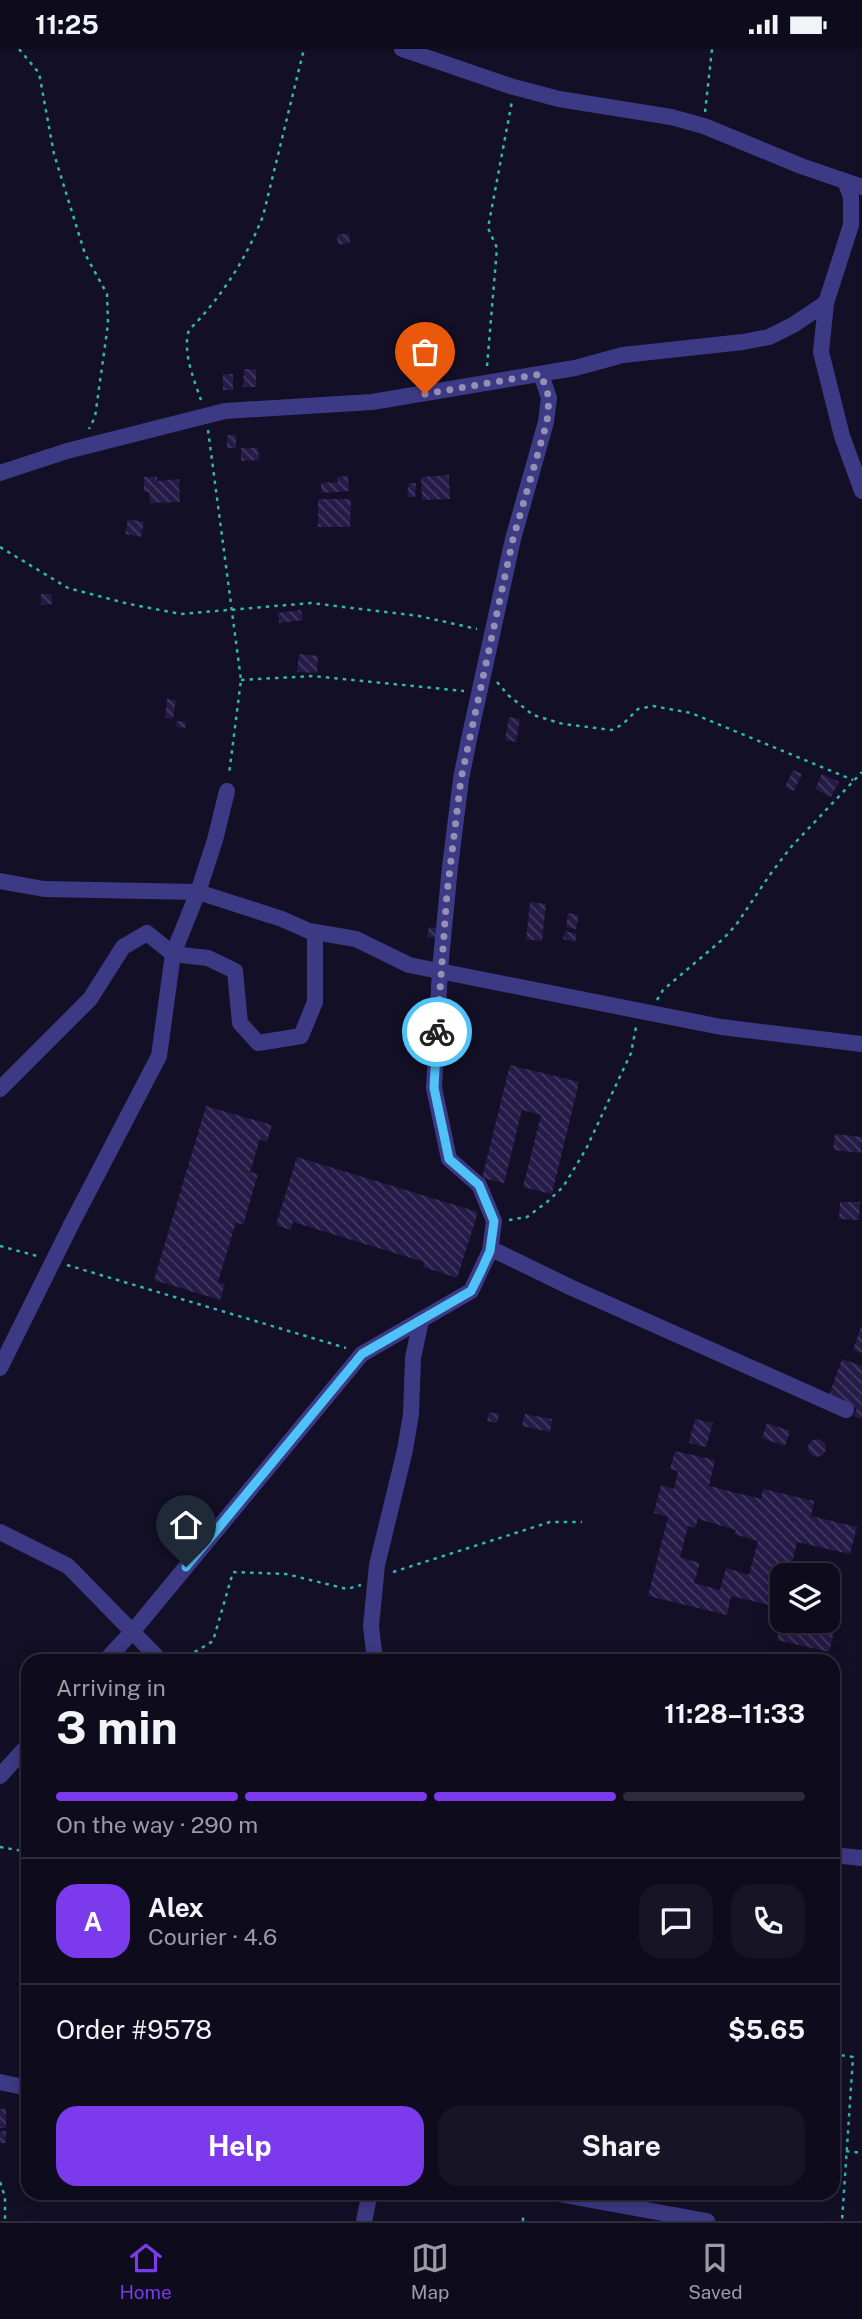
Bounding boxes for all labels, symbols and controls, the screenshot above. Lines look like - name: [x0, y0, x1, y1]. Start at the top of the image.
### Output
- text: 11:25: [35, 9, 99, 40]
- pin: [395, 322, 455, 394]
- icon: bag: [406, 333, 444, 371]
- courier: [402, 997, 472, 1067]
- icon: bike: [418, 1013, 456, 1051]
- pin: [156, 1495, 216, 1567]
- icon: home: [167, 1506, 205, 1544]
- map controls: [770, 1563, 840, 1633]
- button: layers: [770, 1563, 840, 1633]
- text: Arriving in: [56, 1674, 166, 1701]
- text: 11:28–11:33: [664, 1698, 805, 1729]
- text: 3 min: [56, 1700, 178, 1754]
- text: On the way · 290 m: [56, 1811, 258, 1838]
- button: chat: [639, 1884, 713, 1958]
- button: phone: [731, 1884, 805, 1958]
- text: Alex: [148, 1892, 204, 1923]
- text: A: [84, 1906, 102, 1937]
- text: Courier · 4.6: [148, 1923, 277, 1950]
- text: Order #9578: [56, 2014, 212, 2045]
- text: $5.65: [728, 2014, 805, 2045]
- button: Help: [56, 2106, 424, 2186]
- button: Share: [438, 2106, 805, 2186]
- tab: Home: [119, 2239, 172, 2303]
- tab: Map: [411, 2239, 449, 2303]
- tab: Saved: [688, 2239, 743, 2303]

